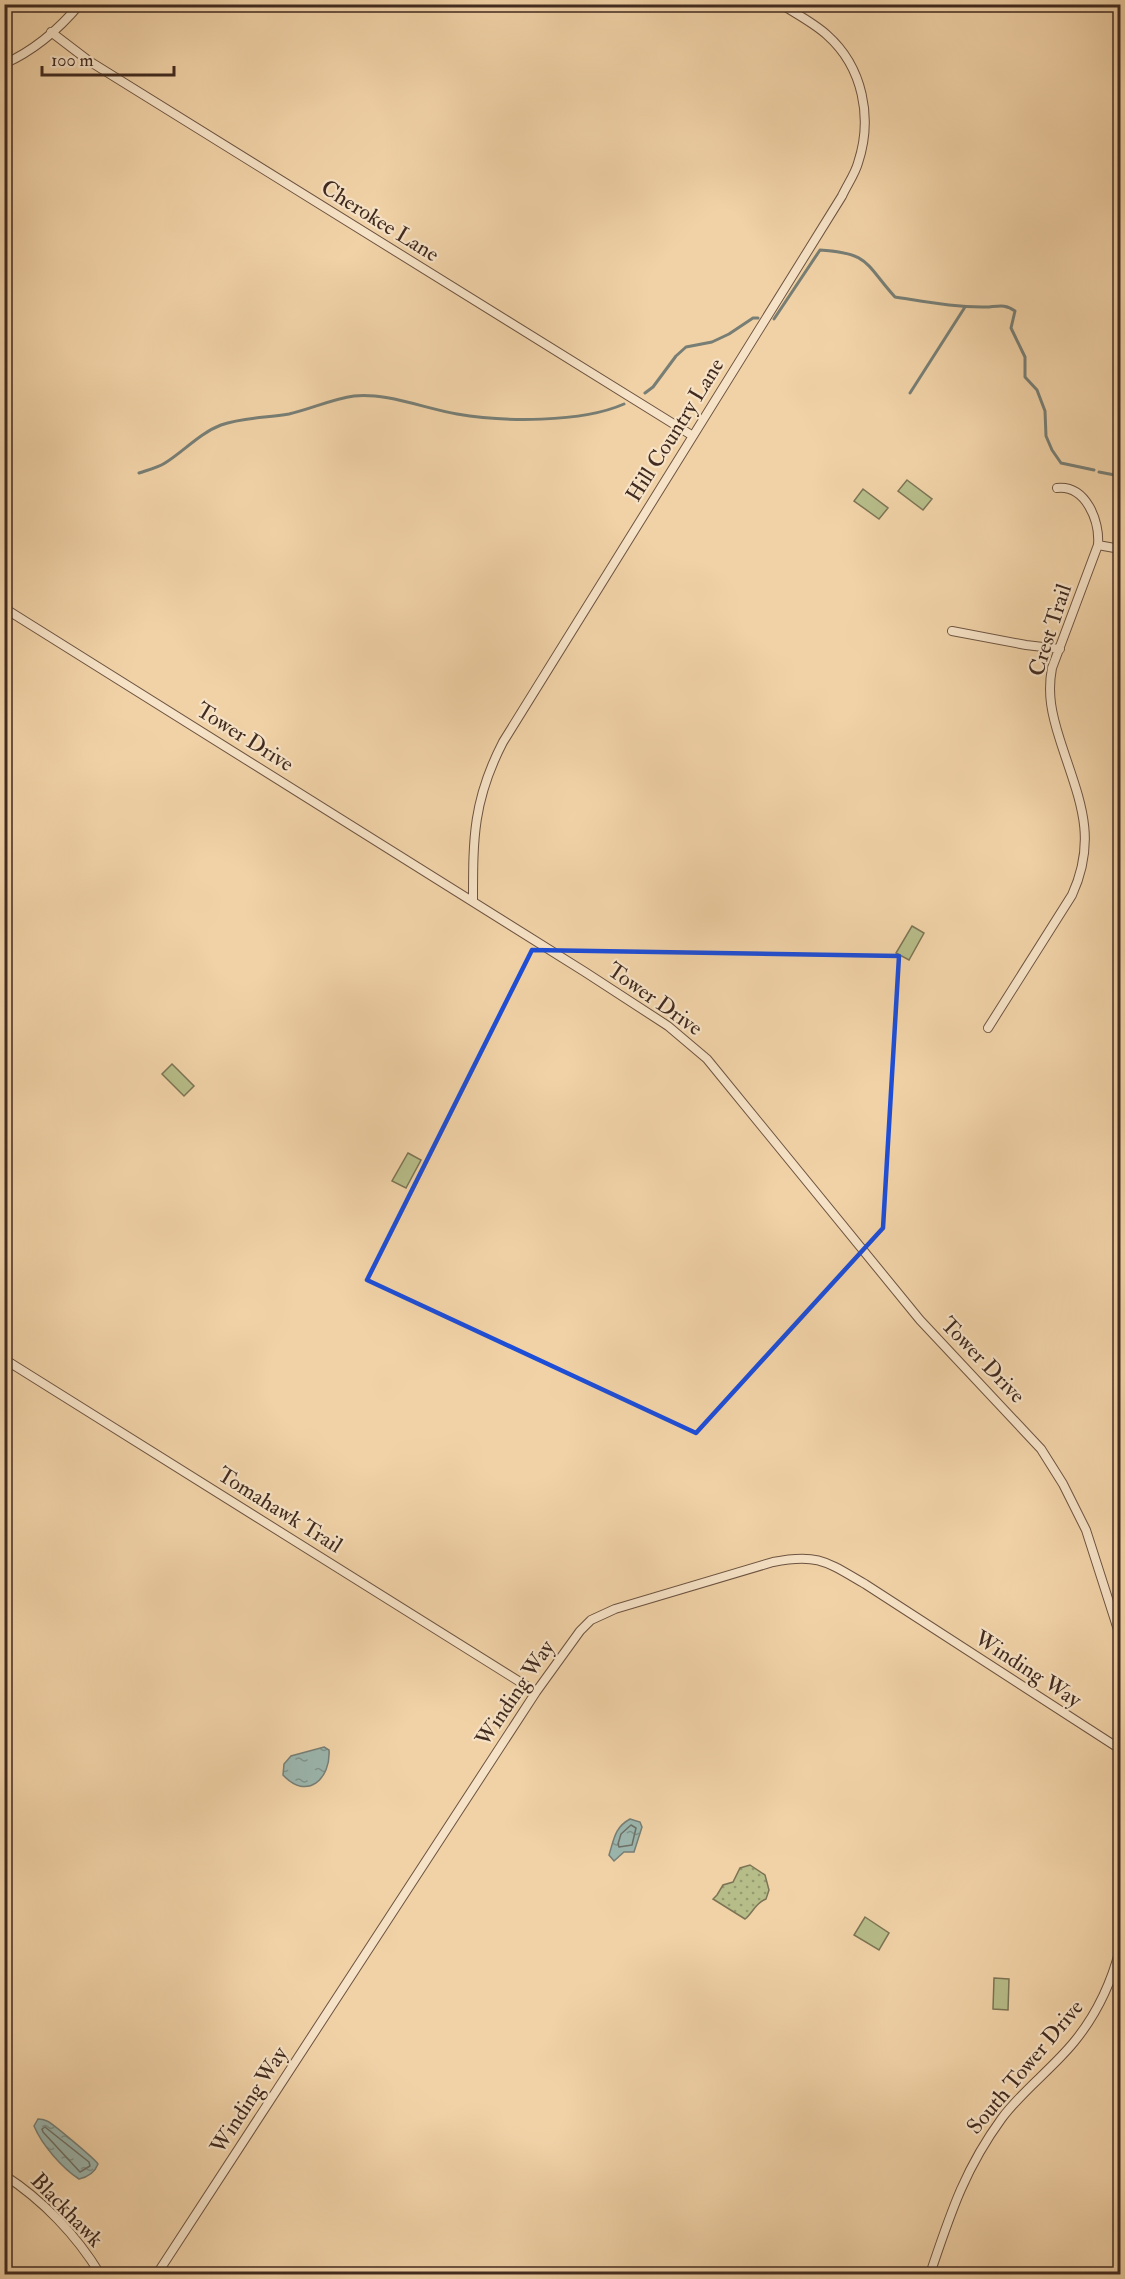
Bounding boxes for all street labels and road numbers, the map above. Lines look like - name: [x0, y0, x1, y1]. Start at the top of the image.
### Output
- street label: Cherokee Lane: [316, 174, 444, 268]
- street label: Hill Country Lane: [620, 353, 730, 507]
- street label: Crest Trail: [1022, 580, 1078, 680]
- street label: Tower Drive: [191, 696, 299, 778]
- street label: Tower Drive: [602, 956, 708, 1042]
- street label: Tower Drive: [935, 1311, 1031, 1409]
- street label: Tomahawk Trail: [212, 1461, 348, 1560]
- street label: Winding Way: [968, 1623, 1087, 1714]
- street label: Winding Way: [469, 1634, 561, 1752]
- street label: South Tower Drive: [961, 1994, 1089, 2140]
- street label: Winding Way: [203, 2041, 294, 2160]
- street label: Blackhawk: [25, 2167, 110, 2253]

